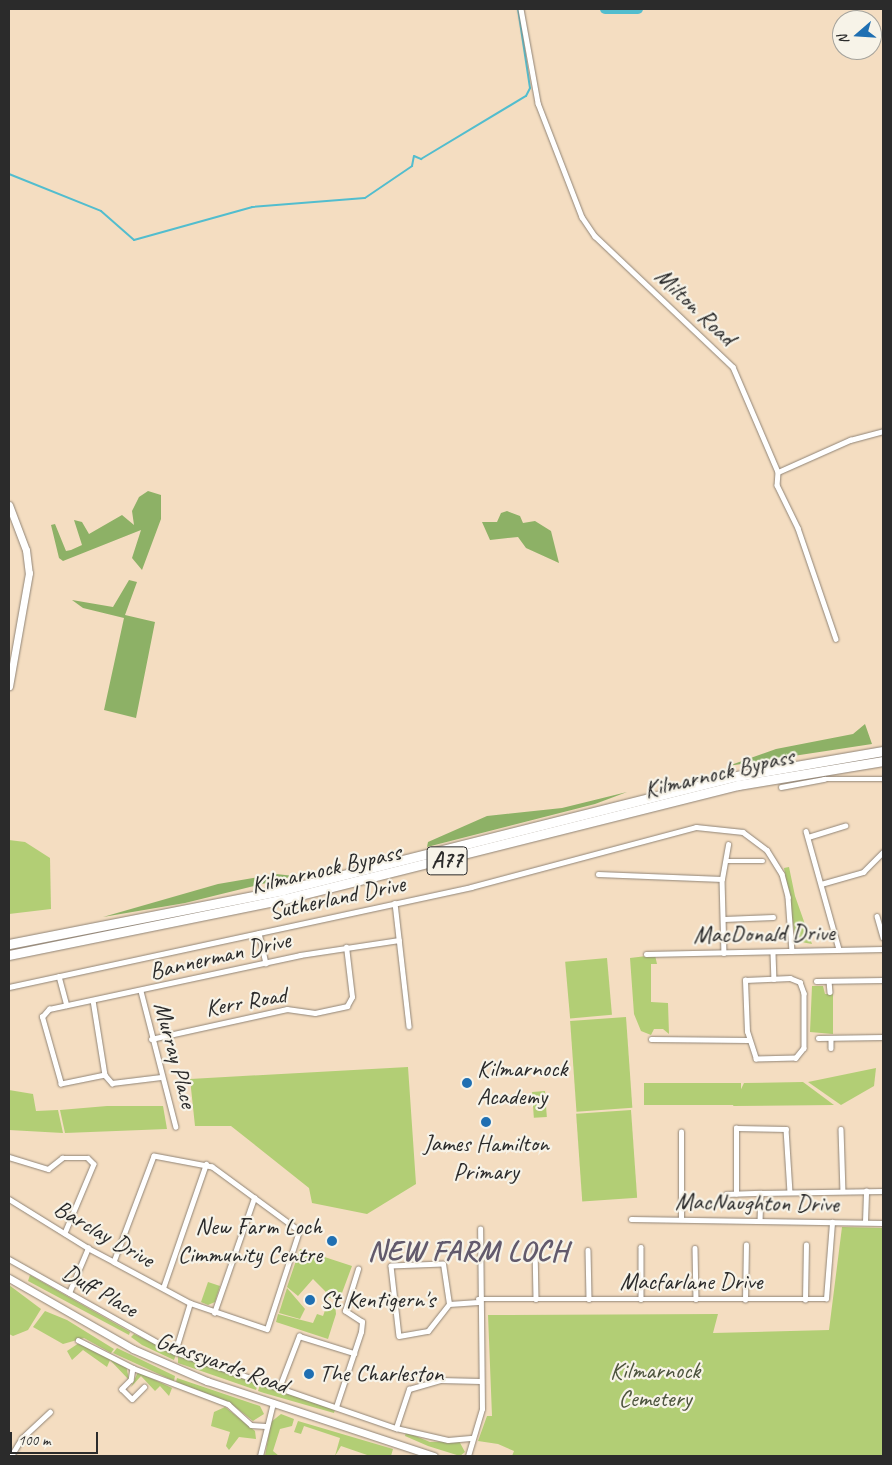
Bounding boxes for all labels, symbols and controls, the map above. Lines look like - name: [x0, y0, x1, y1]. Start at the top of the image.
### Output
- north arrow: [832, 10, 882, 60]
- text: N: [834, 33, 853, 47]
- street label: Milton Road: [649, 262, 741, 352]
- street label: Kilmarnock Bypass: [641, 742, 797, 804]
- street label: Kilmarnock Bypass: [248, 838, 404, 900]
- road number: A77: [426, 841, 468, 880]
- street label: Sutherland Drive: [266, 870, 408, 926]
- street label: MacDonald Drive: [693, 918, 835, 950]
- street label: Bannerman Drive: [147, 926, 293, 986]
- street label: Kerr Road: [203, 981, 289, 1023]
- street label: Murray Place: [147, 999, 203, 1111]
- place label: Kilmarnock Academy: [477, 1055, 567, 1111]
- marker: Kilmarnock Academy: [461, 1077, 473, 1089]
- marker: James Hamilton Primary: [480, 1116, 492, 1128]
- place label: James Hamilton Primary: [423, 1130, 549, 1186]
- street label: MacNaughton Drive: [675, 1187, 839, 1219]
- street label: Barclay Drive: [49, 1194, 159, 1274]
- place label: New Farm Loch Cimmunity Centre: [178, 1213, 322, 1269]
- district label: NEW FARM LOCH: [366, 1234, 570, 1268]
- marker: New Farm Loch Cimmunity Centre: [326, 1235, 338, 1247]
- street label: Duff Place: [57, 1258, 143, 1324]
- street label: Macfarlane Drive: [620, 1268, 762, 1296]
- place label: St Kentigern's: [320, 1286, 435, 1314]
- marker: St Kentigern's: [304, 1294, 316, 1306]
- street label: Grassyards Road: [153, 1326, 291, 1400]
- park label: Kilmarnock Cemetery: [610, 1357, 700, 1413]
- place label: The Charleston: [319, 1360, 444, 1388]
- marker: The Charleston: [303, 1368, 315, 1380]
- scale bar: [12, 1422, 100, 1454]
- text: 100 m: [18, 1431, 50, 1450]

